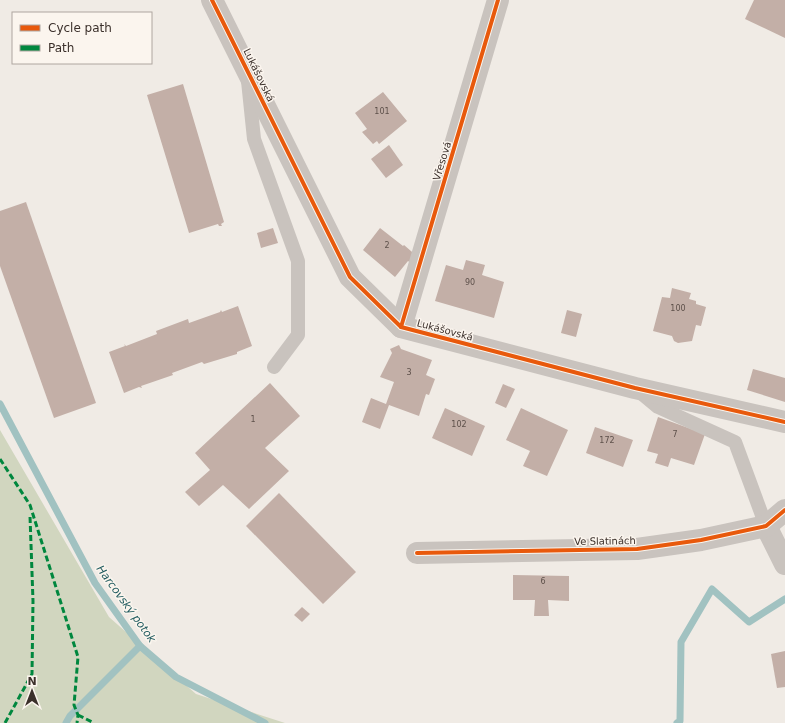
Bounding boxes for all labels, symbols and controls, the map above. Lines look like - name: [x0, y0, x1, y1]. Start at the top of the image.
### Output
- legend: [12, 12, 152, 64]
- text: Cycle path: [48, 21, 112, 35]
- text: Path: [48, 41, 74, 55]
- street label: Lukášovská: [241, 47, 277, 103]
- house number: 101: [374, 107, 390, 116]
- street label: Vřesová: [431, 140, 453, 182]
- house number: 2: [384, 241, 390, 250]
- house number: 90: [465, 278, 475, 287]
- house number: 100: [670, 304, 686, 313]
- street label: Lukášovská: [416, 317, 474, 343]
- house number: 3: [406, 368, 412, 377]
- house number: 1: [250, 415, 256, 424]
- house number: 102: [451, 420, 467, 429]
- house number: 7: [672, 430, 678, 439]
- house number: 172: [599, 436, 615, 445]
- street label: Ve Slatinách: [574, 535, 636, 547]
- water label: Harcovský potok: [94, 563, 159, 646]
- house number: 6: [540, 577, 546, 586]
- north arrow: [12, 671, 52, 711]
- text: N: [27, 675, 37, 688]

